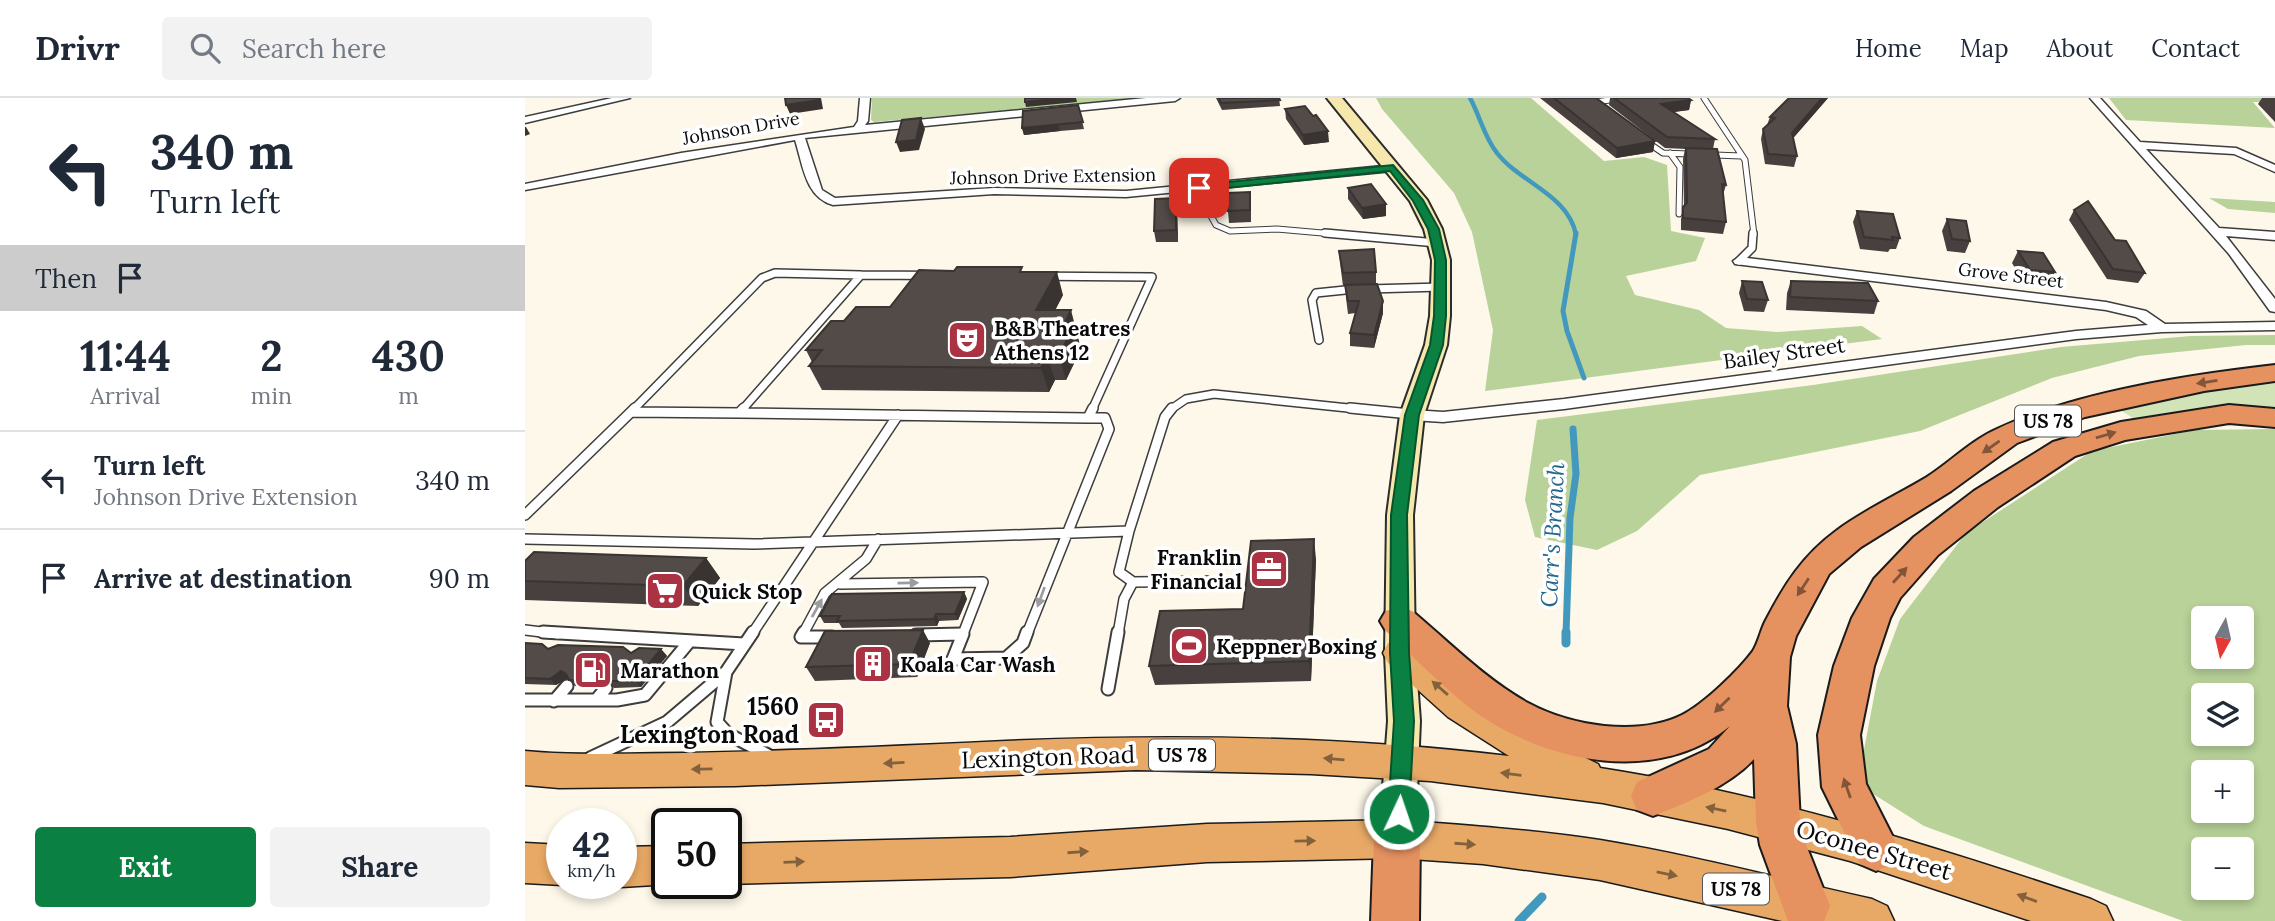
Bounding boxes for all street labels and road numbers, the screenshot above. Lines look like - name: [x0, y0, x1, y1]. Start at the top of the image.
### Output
- street label: Johnson Drive: [680, 106, 802, 150]
- street label: Johnson Drive Extension: [949, 163, 1156, 189]
- street label: Grove Street: [1957, 257, 2065, 293]
- street label: Bailey Street: [1721, 331, 1848, 375]
- road number: US 78: [2015, 406, 2081, 436]
- street label: Lexington Road: [961, 738, 1135, 776]
- road number: US 78: [1149, 740, 1215, 770]
- street label: Oconee Street: [1793, 813, 1956, 887]
- road number: US 78: [1703, 874, 1769, 904]

